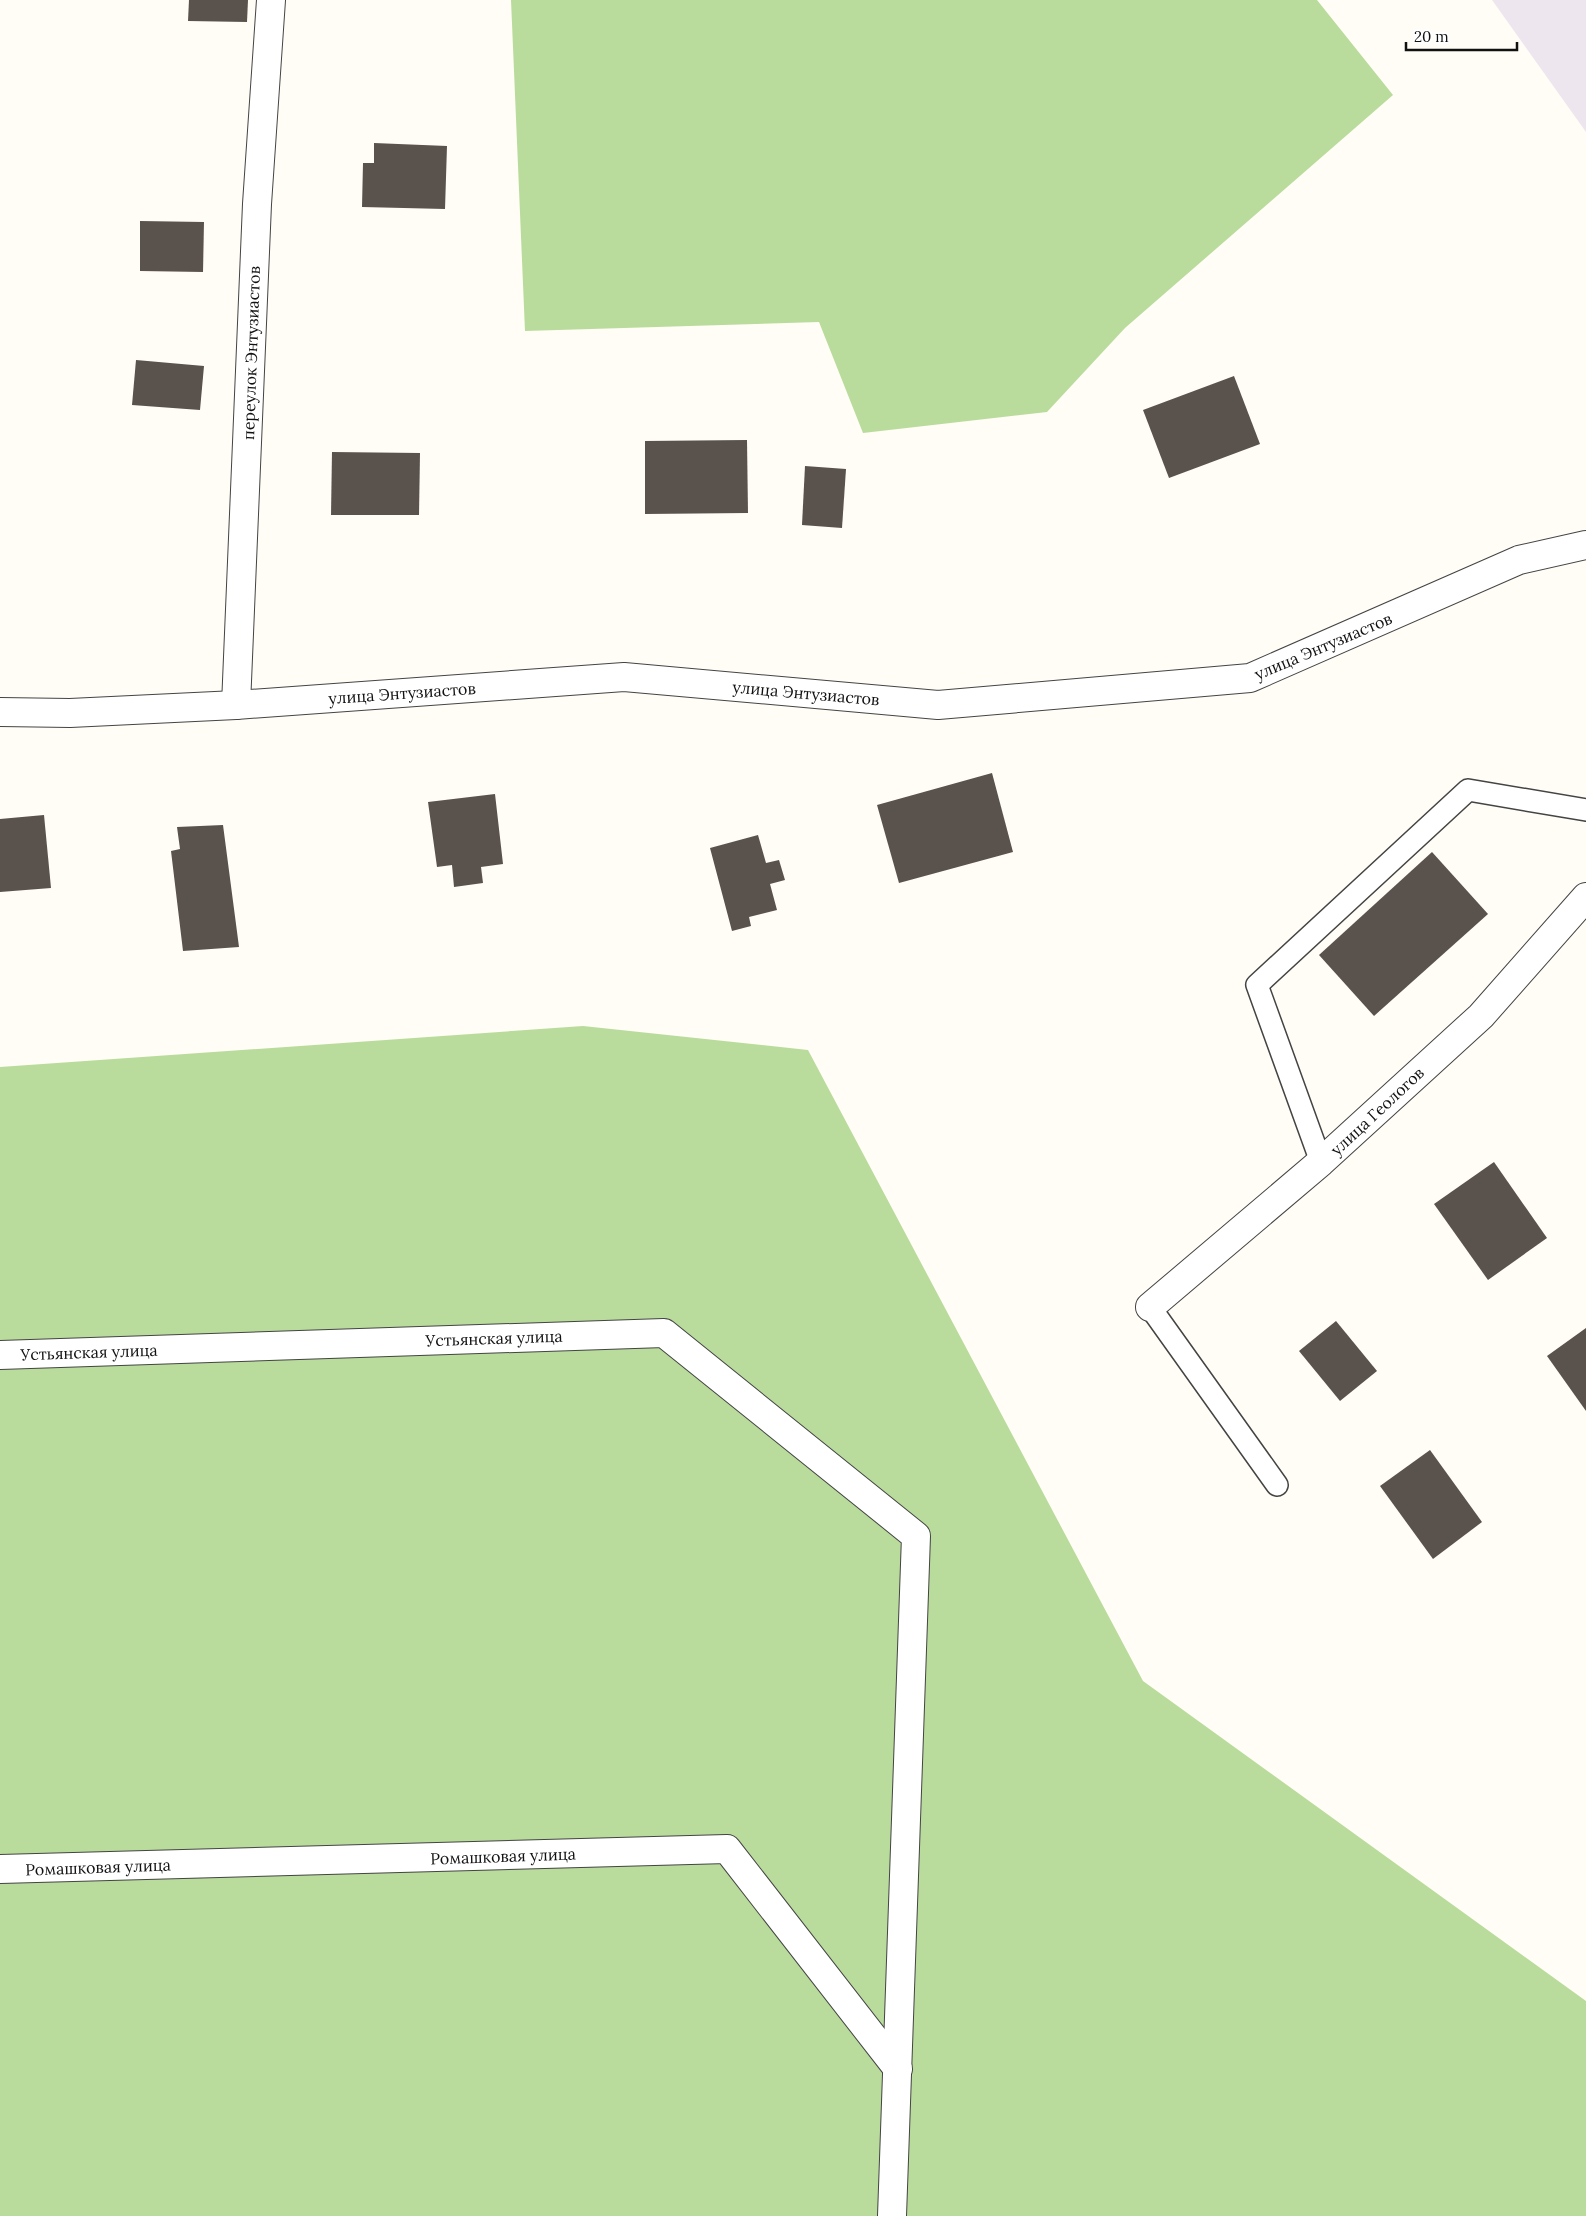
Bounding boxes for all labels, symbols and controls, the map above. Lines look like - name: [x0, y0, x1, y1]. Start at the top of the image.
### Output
- scale bar: [1406, 20, 1517, 52]
- text: 20 m: [1414, 27, 1449, 46]
- street label: переулок Энтузиастов: [238, 266, 264, 440]
- street label: улица Энтузиастов: [1251, 608, 1395, 684]
- street label: улица Энтузиастов: [732, 677, 880, 709]
- street label: улица Энтузиастов: [328, 678, 476, 708]
- street label: улица Геологов: [1326, 1063, 1428, 1159]
- street label: Устьянская улица: [424, 1326, 563, 1350]
- street label: Устьянская улица: [19, 1340, 158, 1364]
- street label: Ромашковая улица: [430, 1843, 576, 1869]
- street label: Ромашковая улица: [25, 1854, 171, 1880]

